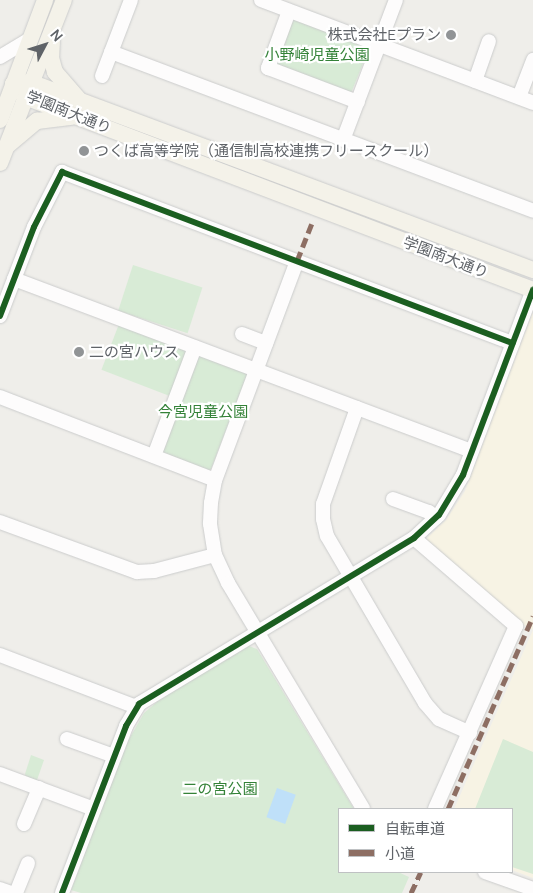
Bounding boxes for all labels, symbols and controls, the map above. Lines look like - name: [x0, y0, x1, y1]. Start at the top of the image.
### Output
- north arrow: [20, 20, 70, 70]
- text: N: [46, 25, 67, 45]
- place label: 株式会社Eプラン: [327, 26, 441, 44]
- marker: 株式会社Eプラン: [445, 29, 457, 41]
- park label: 小野崎児童公園: [265, 46, 369, 64]
- street label: 学園南大通り: [24, 87, 114, 137]
- place label: つくば高等学院（通信制高校連携フリースクール）: [94, 142, 439, 160]
- marker: つくば高等学院（通信制高校連携フリースクール）: [78, 145, 90, 157]
- street label: 学園南大通り: [401, 232, 491, 282]
- place label: 二の宮ハウス: [89, 343, 179, 361]
- marker: 二の宮ハウス: [73, 346, 85, 358]
- park label: 今宮児童公園: [158, 403, 248, 421]
- park label: 二の宮公園: [183, 780, 257, 798]
- legend: [338, 808, 513, 873]
- text: 自転車道: [385, 818, 445, 839]
- text: 小道: [385, 843, 415, 864]

